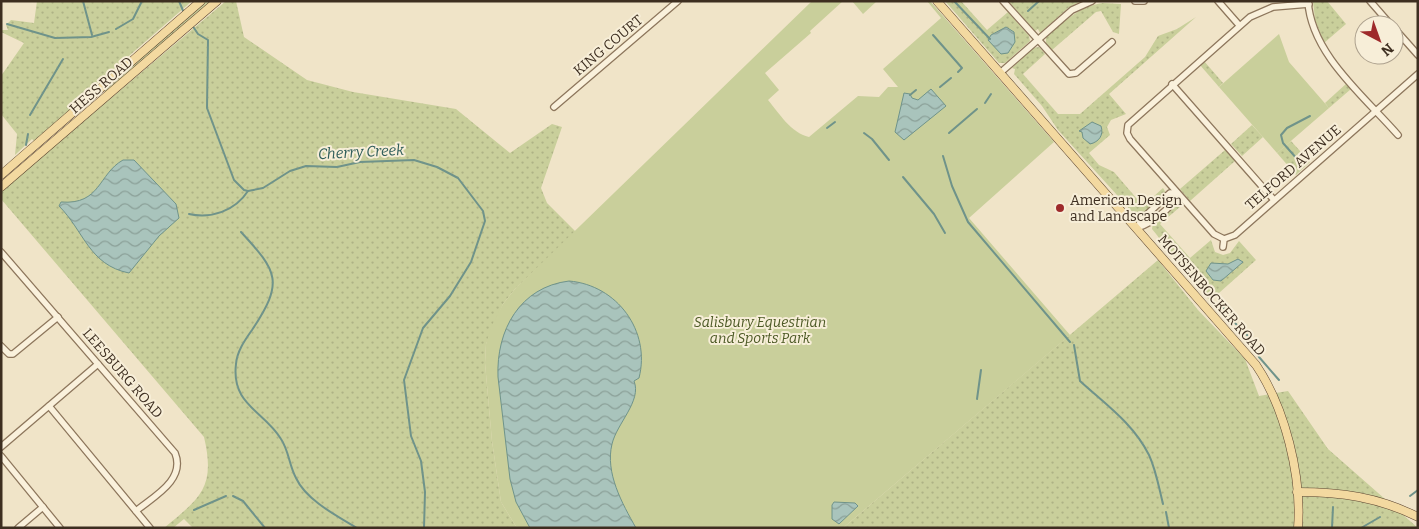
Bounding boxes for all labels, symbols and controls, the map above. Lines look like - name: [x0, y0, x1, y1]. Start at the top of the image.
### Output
- street label: KING COURT: [570, 12, 646, 79]
- north arrow: [1354, 15, 1404, 65]
- text: N: [1377, 39, 1397, 60]
- street label: HESS ROAD: [66, 53, 136, 117]
- street label: TELFORD AVENUE: [1242, 121, 1345, 214]
- water label: Cherry Creek: [317, 141, 405, 163]
- place label: American Design and Landscape: [1070, 192, 1182, 225]
- marker: American Design and Landscape: [1054, 202, 1066, 214]
- street label: MOTSENBOCKER ROAD: [1154, 231, 1269, 360]
- park label: Salisbury Equestrian and Sports Park: [694, 314, 826, 347]
- street label: LEESBURG ROAD: [79, 325, 166, 422]

